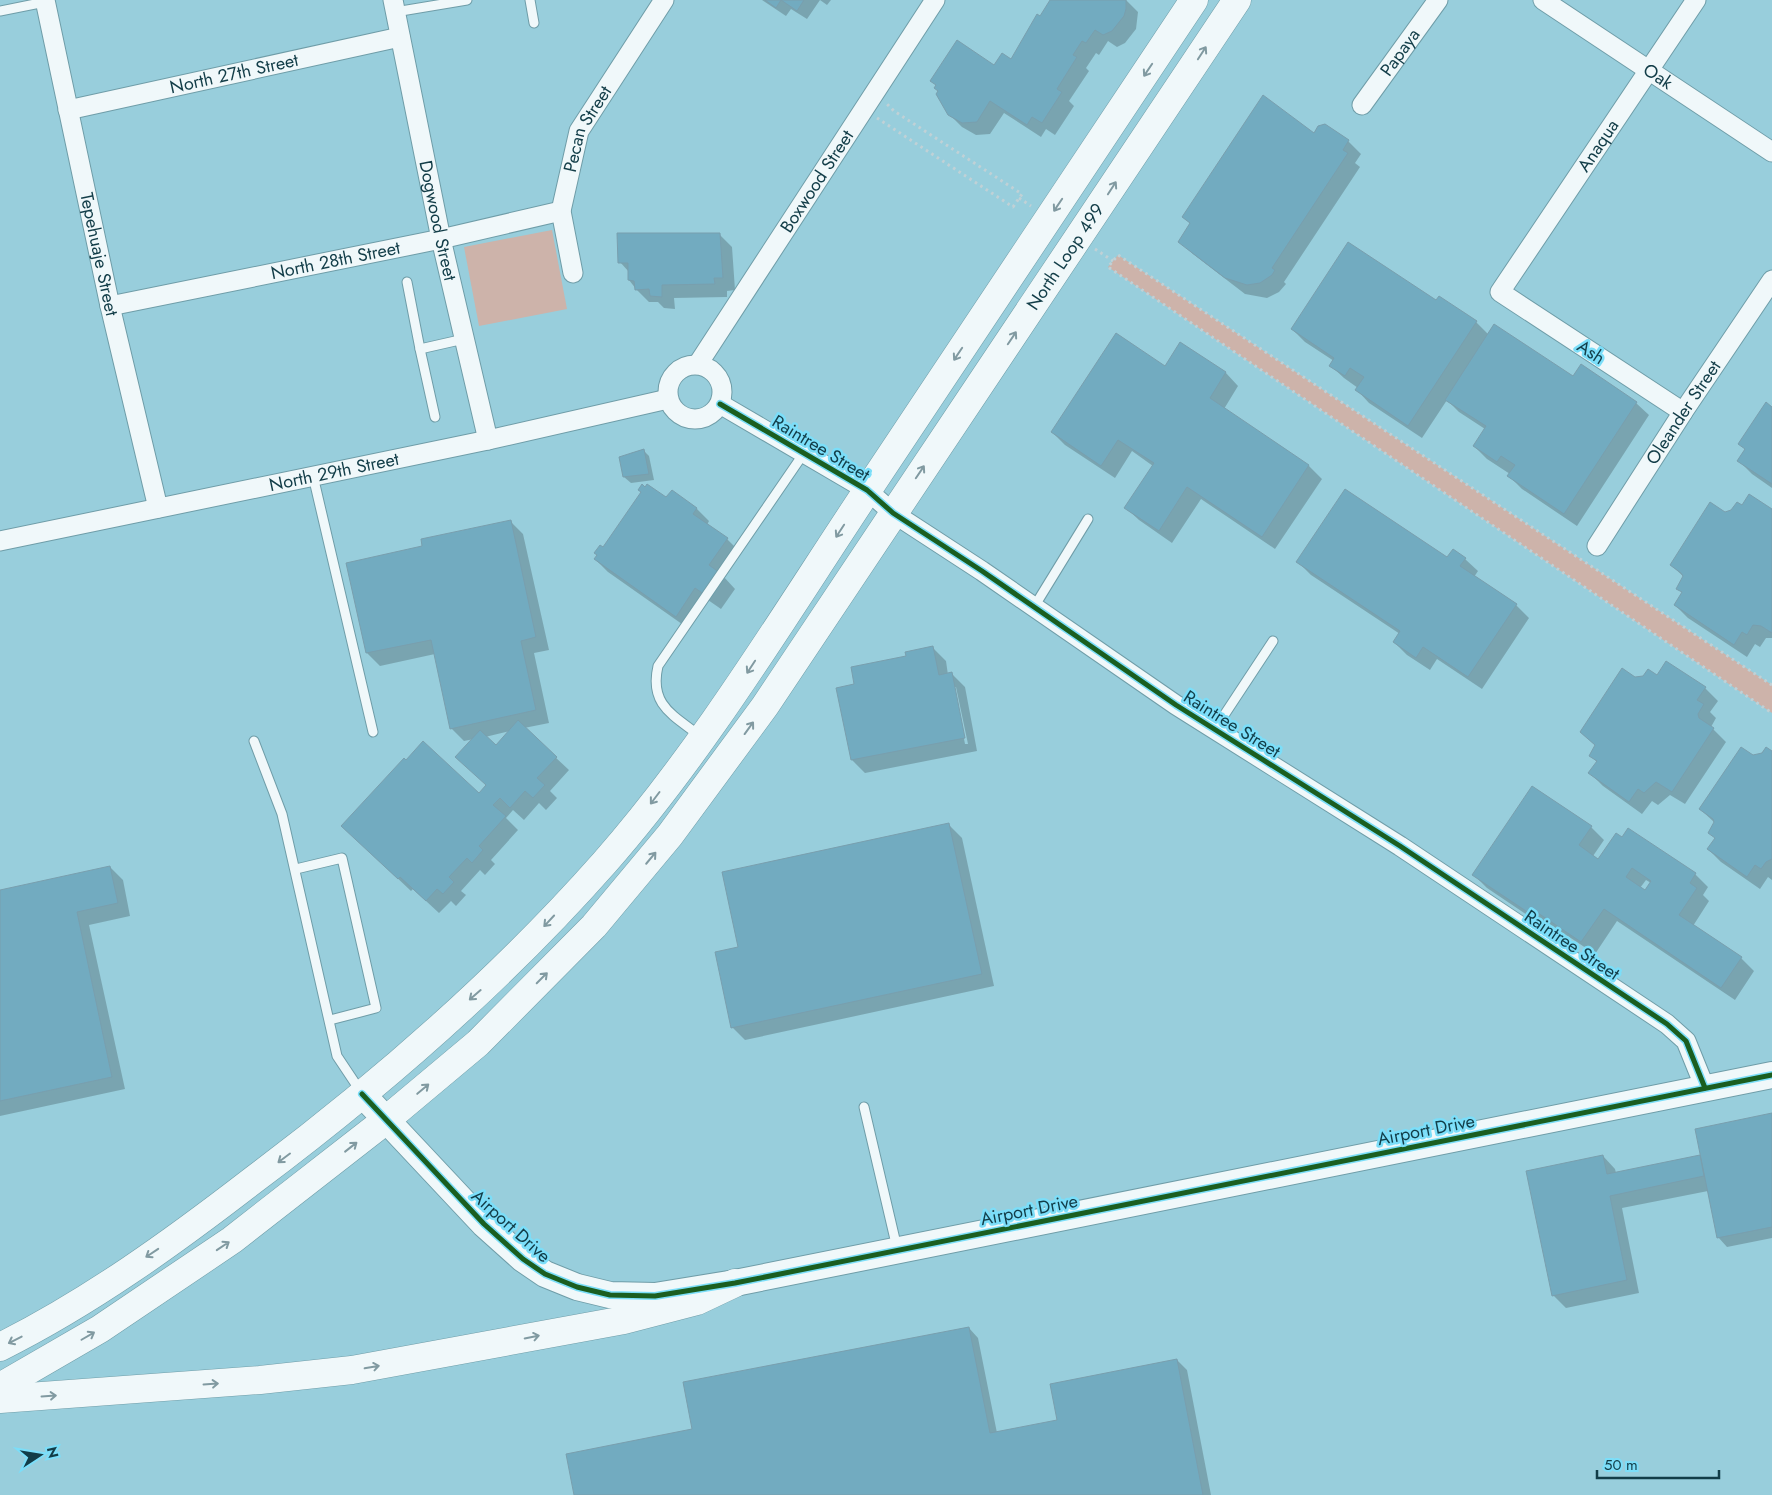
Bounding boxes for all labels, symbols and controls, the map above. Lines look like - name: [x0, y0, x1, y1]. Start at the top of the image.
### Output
- street label: Papaya: [1374, 23, 1426, 82]
- one-way arrow: [1197, 46, 1207, 60]
- street label: North 27th Street: [167, 47, 301, 100]
- street label: Oak: [1638, 57, 1678, 96]
- one-way arrow: [1143, 62, 1153, 76]
- street label: Pecan Street: [557, 80, 618, 175]
- street label: Anaqua: [1571, 114, 1625, 177]
- street label: Boxwood Street: [774, 124, 860, 238]
- street label: Dogwood Street: [412, 158, 464, 284]
- one-way arrow: [1107, 182, 1117, 196]
- street label: Tepehuaje Street: [73, 190, 125, 319]
- street label: North Loop 499: [1020, 198, 1111, 315]
- one-way arrow: [1053, 198, 1063, 212]
- street label: North 28th Street: [268, 234, 403, 286]
- one-way arrow: [1007, 331, 1017, 345]
- street label: Ash: [1572, 333, 1610, 371]
- one-way arrow: [953, 347, 963, 361]
- street label: Oleander Street: [1640, 355, 1728, 470]
- street label: Raintree Street: [767, 409, 875, 488]
- street label: North 29th Street: [267, 446, 402, 498]
- one-way arrow: [916, 466, 926, 480]
- one-way arrow: [835, 524, 845, 538]
- one-way arrow: [746, 660, 756, 674]
- street label: Raintree Street: [1178, 684, 1286, 765]
- one-way arrow: [744, 721, 754, 735]
- one-way arrow: [650, 791, 661, 804]
- one-way arrow: [645, 852, 656, 865]
- street label: Raintree Street: [1519, 903, 1625, 987]
- one-way arrow: [543, 915, 555, 928]
- one-way arrow: [536, 972, 548, 984]
- one-way arrow: [469, 989, 482, 1001]
- one-way arrow: [416, 1083, 429, 1094]
- street label: Airport Drive: [1375, 1108, 1477, 1152]
- one-way arrow: [344, 1141, 357, 1152]
- one-way arrow: [277, 1152, 290, 1163]
- street label: Airport Drive: [466, 1183, 556, 1269]
- street label: Airport Drive: [978, 1188, 1080, 1232]
- one-way arrow: [216, 1241, 230, 1251]
- one-way arrow: [146, 1249, 160, 1259]
- one-way arrow: [80, 1331, 94, 1341]
- one-way arrow: [524, 1332, 540, 1342]
- one-way arrow: [8, 1336, 23, 1345]
- one-way arrow: [364, 1361, 380, 1371]
- one-way arrow: [202, 1379, 218, 1388]
- one-way arrow: [40, 1391, 56, 1400]
- north arrow: [15, 1430, 65, 1480]
- text: N: [42, 1445, 64, 1460]
- scale bar: [1597, 1448, 1720, 1480]
- text: 50 m: [1604, 1454, 1638, 1476]

